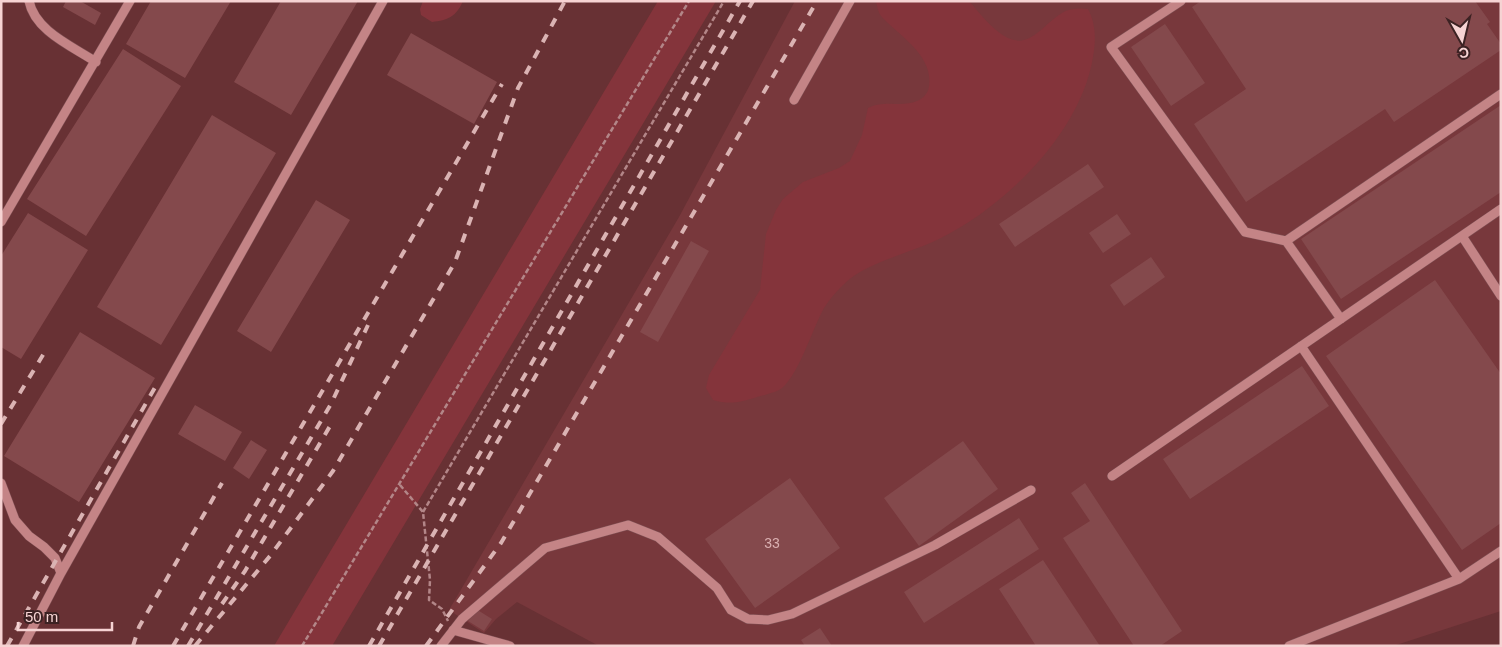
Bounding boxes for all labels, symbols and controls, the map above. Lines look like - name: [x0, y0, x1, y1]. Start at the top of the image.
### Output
- north arrow: [1437, 15, 1487, 65]
- text: С: [1458, 44, 1470, 62]
- house number: 33: [764, 535, 780, 551]
- scale bar: [18, 600, 111, 632]
- text: 50 m: [25, 608, 58, 625]

